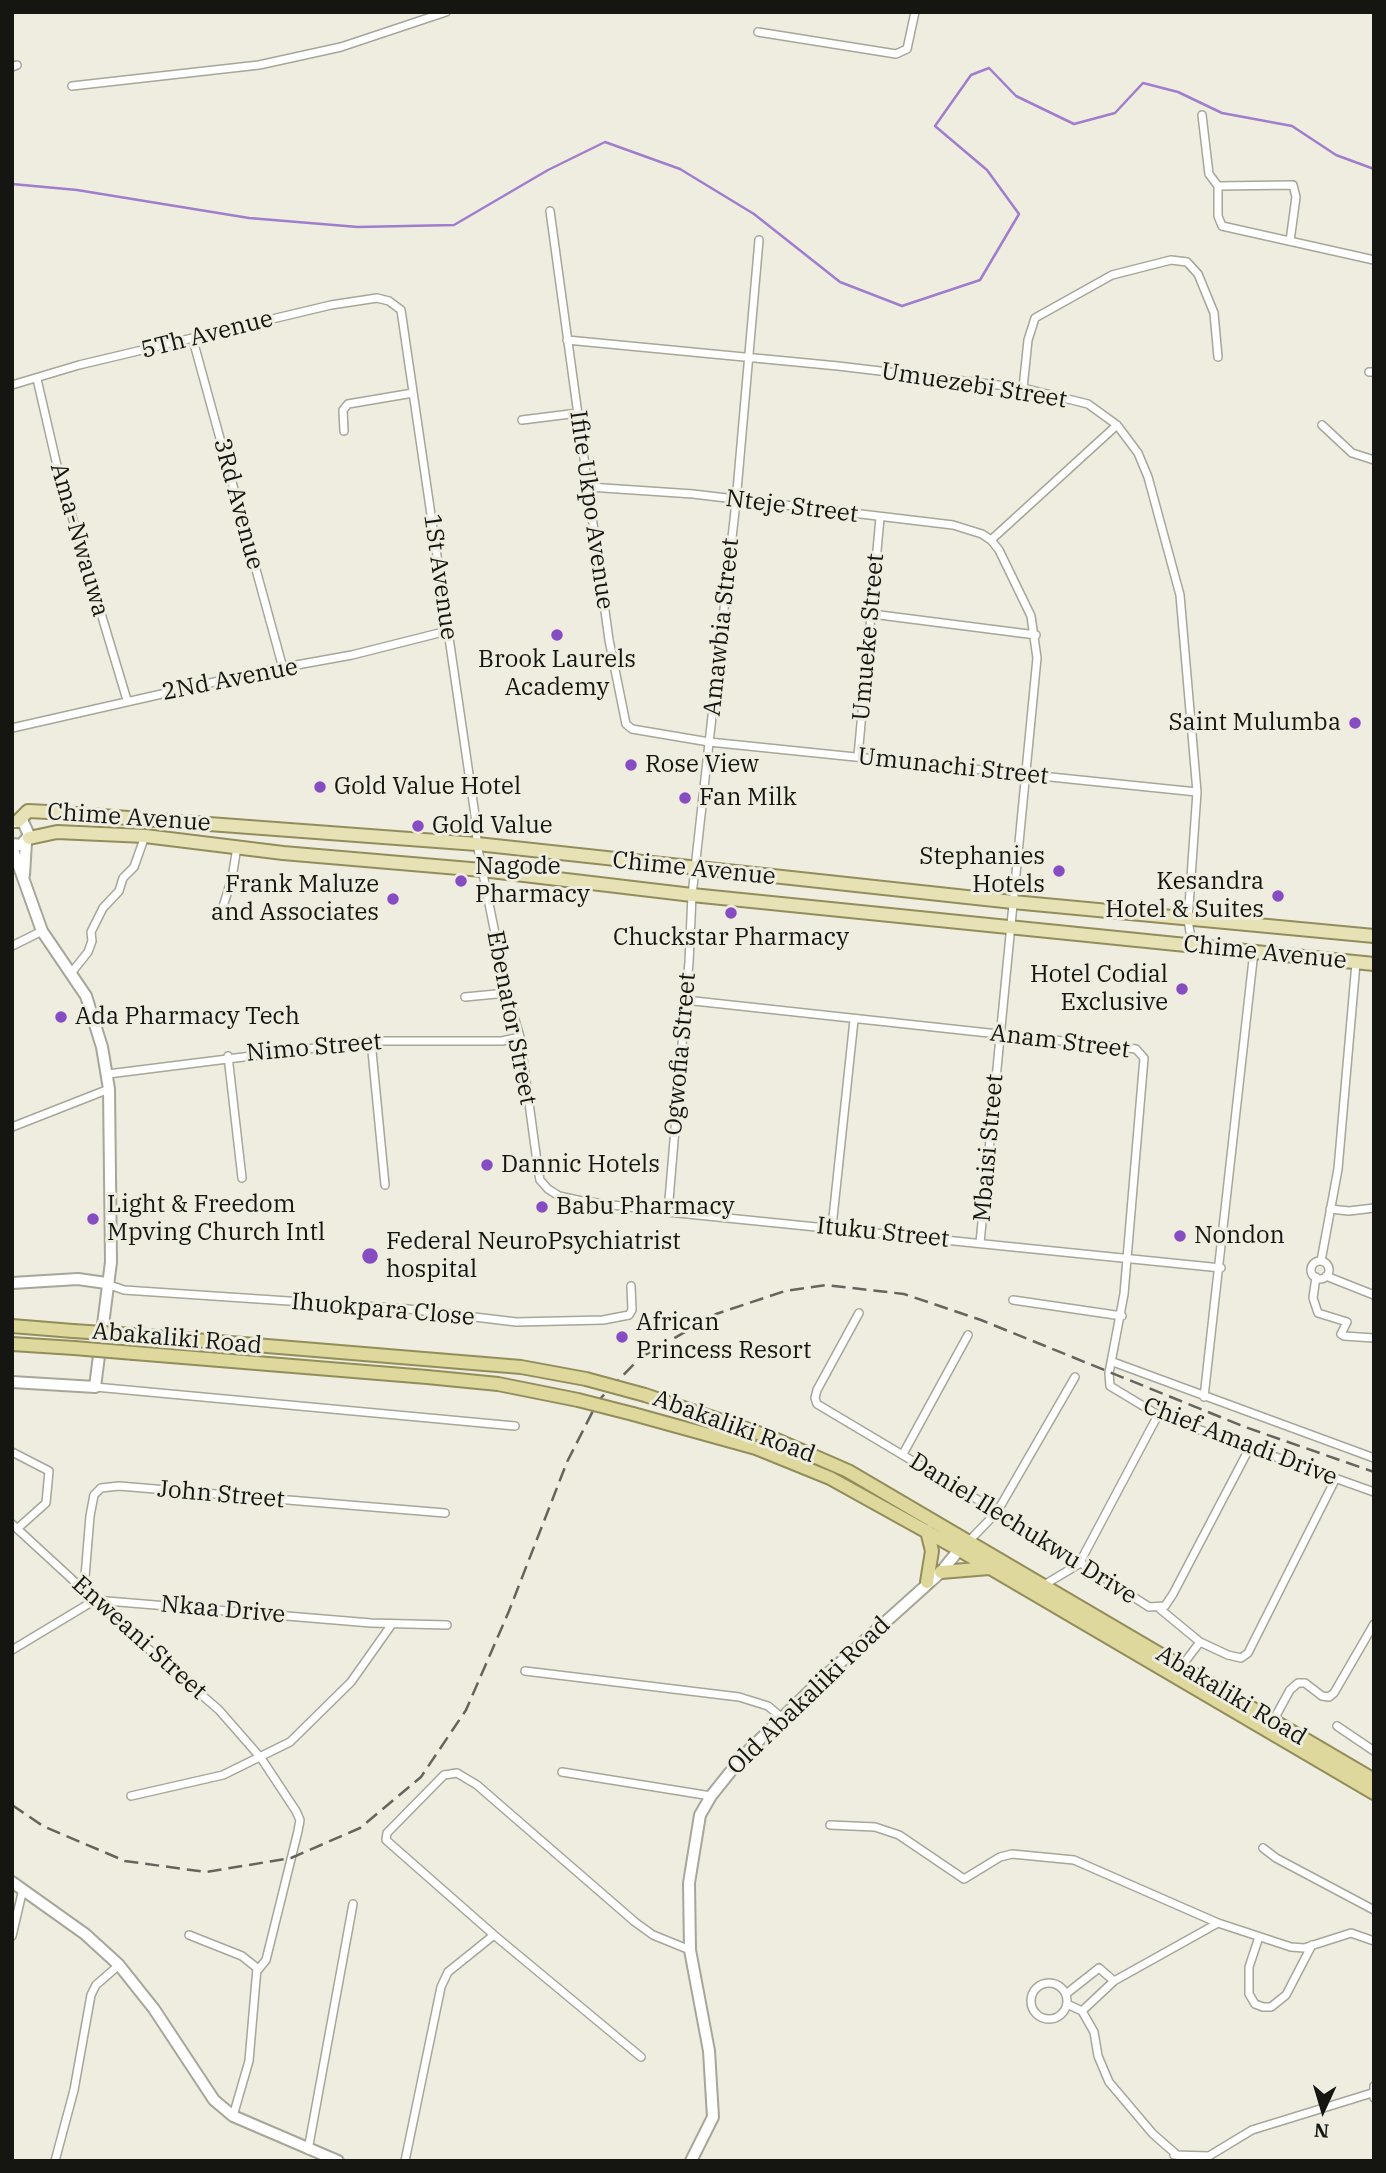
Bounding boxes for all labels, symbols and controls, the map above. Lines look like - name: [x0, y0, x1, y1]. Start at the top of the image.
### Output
- street label: 5Th Avenue: [138, 305, 276, 365]
- street label: Umuezebi Street: [879, 357, 1069, 415]
- street label: Ifite Ukpo Avenue: [563, 409, 619, 611]
- street label: 3Rd Avenue: [207, 435, 269, 573]
- street label: Ama-Nwauwa: [43, 460, 115, 620]
- street label: Nteje Street: [724, 485, 860, 529]
- street label: 1St Avenue: [417, 512, 463, 642]
- street label: Amawbia Street: [698, 537, 746, 717]
- street label: Umueke Street: [847, 552, 891, 722]
- marker: Brook Laurels Academy: [549, 627, 565, 643]
- place label: Brook Laurels Academy: [478, 646, 636, 702]
- street label: 2Nd Avenue: [160, 653, 300, 707]
- place label: Saint Mulumba: [1168, 709, 1341, 737]
- marker: Saint Mulumba: [1347, 715, 1363, 731]
- street label: Umunachi Street: [856, 743, 1050, 791]
- place label: Rose View: [645, 751, 759, 779]
- marker: Rose View: [623, 757, 639, 773]
- place label: Gold Value Hotel: [334, 773, 521, 801]
- marker: Gold Value Hotel: [312, 779, 328, 795]
- place label: Fan Milk: [699, 784, 797, 812]
- marker: Fan Milk: [677, 790, 693, 806]
- street label: Chime Avenue: [46, 798, 212, 838]
- place label: Gold Value: [432, 812, 553, 840]
- marker: Gold Value: [410, 818, 426, 834]
- place label: Stephanies Hotels: [919, 843, 1045, 899]
- street label: Chime Avenue: [611, 846, 777, 892]
- place label: Nagode Pharmacy: [475, 853, 590, 909]
- marker: Stephanies Hotels: [1051, 863, 1067, 879]
- place label: Kesandra Hotel & Suites: [1105, 868, 1264, 924]
- place label: Frank Maluze and Associates: [211, 871, 379, 927]
- marker: Nagode Pharmacy: [453, 873, 469, 889]
- marker: Kesandra Hotel & Suites: [1270, 888, 1286, 904]
- marker: Frank Maluze and Associates: [385, 891, 401, 907]
- marker: Chuckstar Pharmacy: [723, 905, 739, 921]
- place label: Chuckstar Pharmacy: [613, 924, 849, 952]
- street label: Ebenator Street: [480, 929, 542, 1107]
- street label: Chime Avenue: [1182, 930, 1348, 976]
- place label: Hotel Codial Exclusive: [1030, 961, 1168, 1017]
- street label: Ogwofia Street: [660, 971, 702, 1137]
- marker: Hotel Codial Exclusive: [1174, 981, 1190, 997]
- place label: Ada Pharmacy Tech: [75, 1003, 300, 1031]
- marker: Ada Pharmacy Tech: [53, 1009, 69, 1025]
- street label: Anam Street: [988, 1019, 1132, 1065]
- street label: Nimo Street: [245, 1028, 383, 1068]
- street label: Mbaisi Street: [968, 1073, 1010, 1223]
- place label: Dannic Hotels: [501, 1151, 660, 1179]
- marker: Dannic Hotels: [479, 1157, 495, 1173]
- place label: Light & Freedom Mpving Church Intl: [107, 1191, 325, 1247]
- place label: Babu Pharmacy: [556, 1193, 735, 1221]
- marker: Babu Pharmacy: [534, 1199, 550, 1215]
- marker: Light & Freedom Mpving Church Intl: [85, 1211, 101, 1227]
- street label: Ituku Street: [815, 1212, 951, 1254]
- place label: Nondon: [1194, 1222, 1285, 1250]
- place label: Federal NeuroPsychiatrist hospital: [386, 1228, 681, 1284]
- marker: Nondon: [1172, 1228, 1188, 1244]
- marker: Federal NeuroPsychiatrist hospital: [360, 1246, 380, 1266]
- street label: Ihuokpara Close: [290, 1288, 476, 1332]
- place label: African Princess Resort: [636, 1309, 811, 1365]
- street label: Abakaliki Road: [91, 1317, 263, 1361]
- marker: African Princess Resort: [614, 1329, 630, 1345]
- street label: Abakaliki Road: [649, 1384, 819, 1470]
- street label: Chief Amadi Drive: [1139, 1392, 1341, 1492]
- street label: Daniel Ilechukwu Drive: [904, 1447, 1142, 1611]
- street label: John Street: [156, 1475, 286, 1515]
- street label: Enweani Street: [66, 1570, 212, 1706]
- street label: Nkaa Drive: [159, 1590, 287, 1630]
- street label: Old Abakaliki Road: [722, 1611, 896, 1781]
- street label: Abakaliki Road: [1151, 1640, 1311, 1752]
- north arrow: [1288, 2075, 1358, 2145]
- text: N: [1313, 2118, 1330, 2143]

